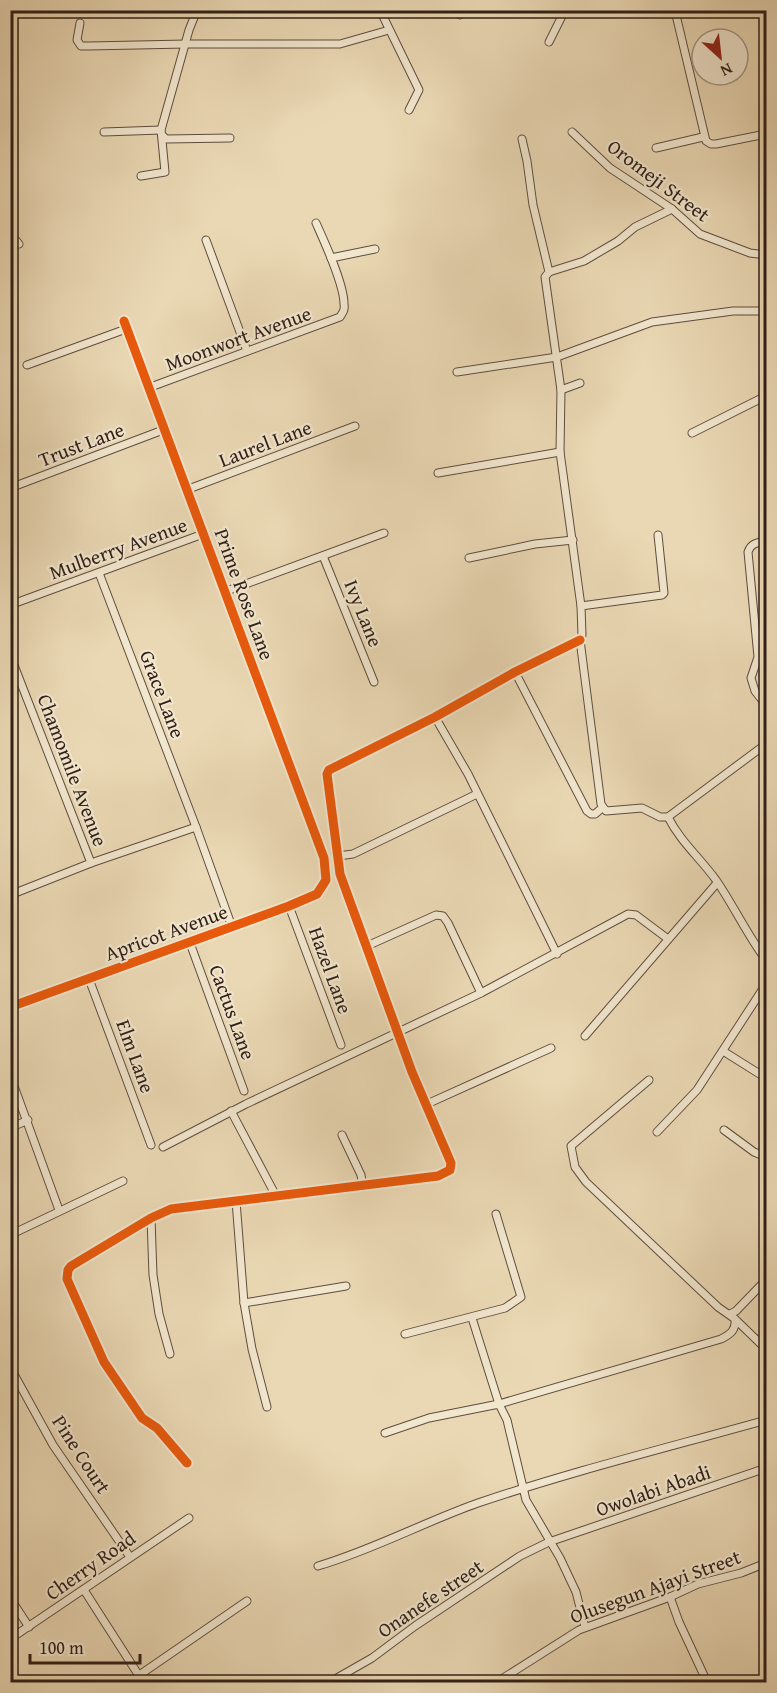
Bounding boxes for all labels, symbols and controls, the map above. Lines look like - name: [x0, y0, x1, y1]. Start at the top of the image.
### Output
- north arrow: [690, 27, 750, 87]
- text: N: [716, 57, 737, 84]
- street label: Oromeji Street: [602, 132, 716, 228]
- street label: Moonwort Avenue: [161, 298, 315, 378]
- street label: Laurel Lane: [214, 412, 316, 474]
- street label: Trust Lane: [34, 414, 128, 474]
- street label: Mulberry Avenue: [45, 510, 191, 586]
- street label: Prime Rose Lane: [208, 524, 282, 664]
- street label: Ivy Lane: [337, 575, 391, 651]
- street label: Grace Lane: [133, 646, 193, 742]
- street label: Chamomile Avenue: [31, 690, 115, 850]
- street label: Apricot Avenue: [101, 896, 231, 968]
- street label: Hazel Lane: [302, 922, 360, 1018]
- street label: Cactus Lane: [202, 960, 264, 1064]
- street label: Elm Lane: [109, 1015, 163, 1097]
- street label: Pine Court: [46, 1409, 118, 1499]
- street label: Owolabi Abadi: [592, 1457, 715, 1523]
- street label: Cherry Road: [39, 1523, 141, 1607]
- street label: Olusegun Ajayi Street: [566, 1542, 744, 1630]
- street label: Onanefe street: [371, 1552, 489, 1644]
- scale bar: [30, 1627, 140, 1665]
- text: 100 m: [39, 1634, 84, 1661]

